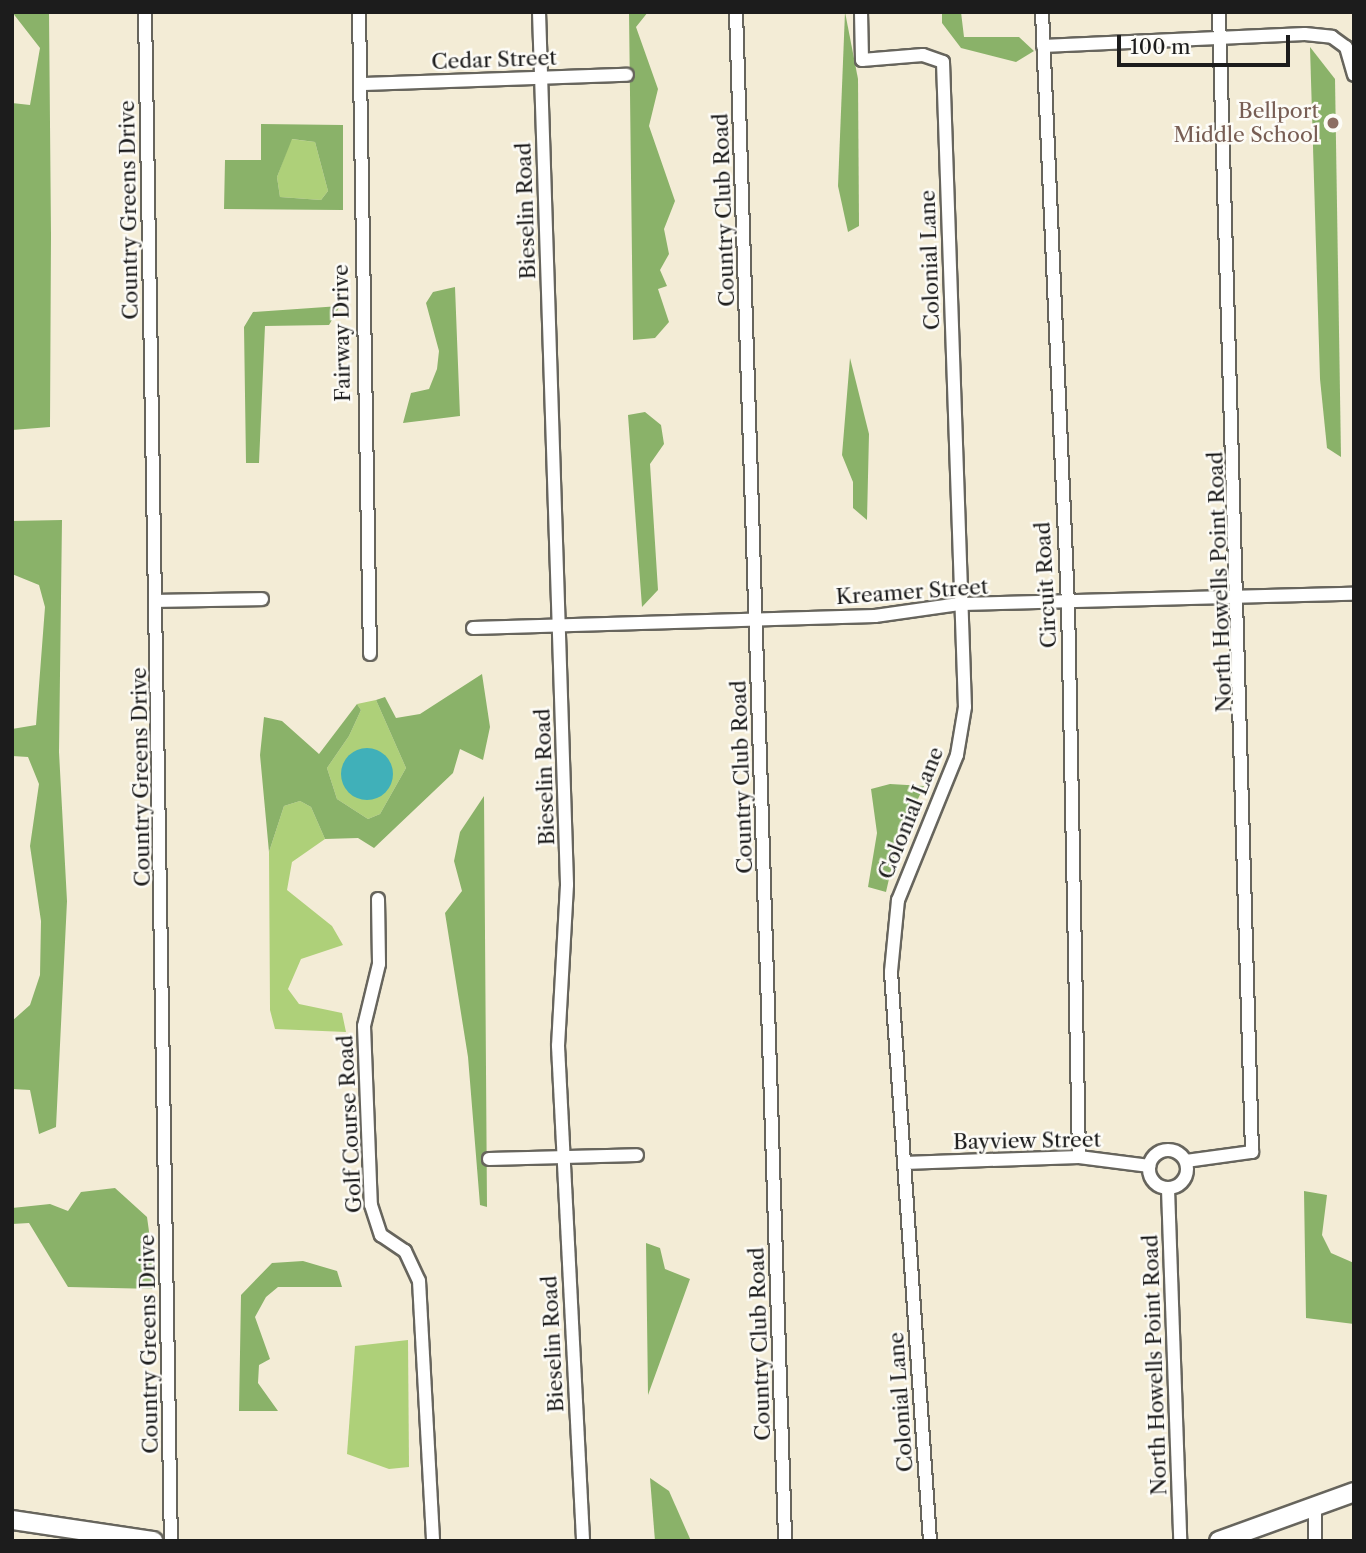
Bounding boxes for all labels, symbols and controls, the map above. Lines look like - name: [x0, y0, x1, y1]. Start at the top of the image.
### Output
- scale bar: [1121, 21, 1294, 65]
- text: 100 m: [1130, 34, 1191, 59]
- street label: Cedar Street: [431, 45, 557, 75]
- place label: Bellport Middle School: [1174, 98, 1319, 148]
- street label: Country Greens Drive: [114, 100, 144, 320]
- street label: Country Club Road: [708, 112, 740, 308]
- marker: Bellport Middle School: [1325, 115, 1341, 131]
- street label: Bieselin Road: [511, 142, 541, 280]
- street label: Colonial Lane: [915, 189, 945, 331]
- street label: Fairway Drive: [328, 264, 356, 402]
- street label: North Howells Point Road: [1203, 451, 1237, 713]
- street label: Circuit Road: [1030, 521, 1062, 649]
- street label: Kreamer Street: [835, 574, 989, 610]
- street label: Country Greens Drive: [126, 667, 156, 887]
- street label: Country Club Road: [726, 679, 758, 875]
- street label: Bieselin Road: [530, 708, 560, 846]
- street label: Colonial Lane: [873, 743, 949, 883]
- street label: Golf Course Road: [333, 1034, 367, 1214]
- street label: Bayview Street: [953, 1127, 1101, 1155]
- street label: Country Greens Drive: [134, 1234, 164, 1454]
- street label: North Howells Point Road: [1138, 1234, 1172, 1496]
- street label: Country Club Road: [744, 1246, 776, 1442]
- street label: Bieselin Road: [537, 1275, 569, 1413]
- street label: Colonial Lane: [884, 1331, 918, 1473]

